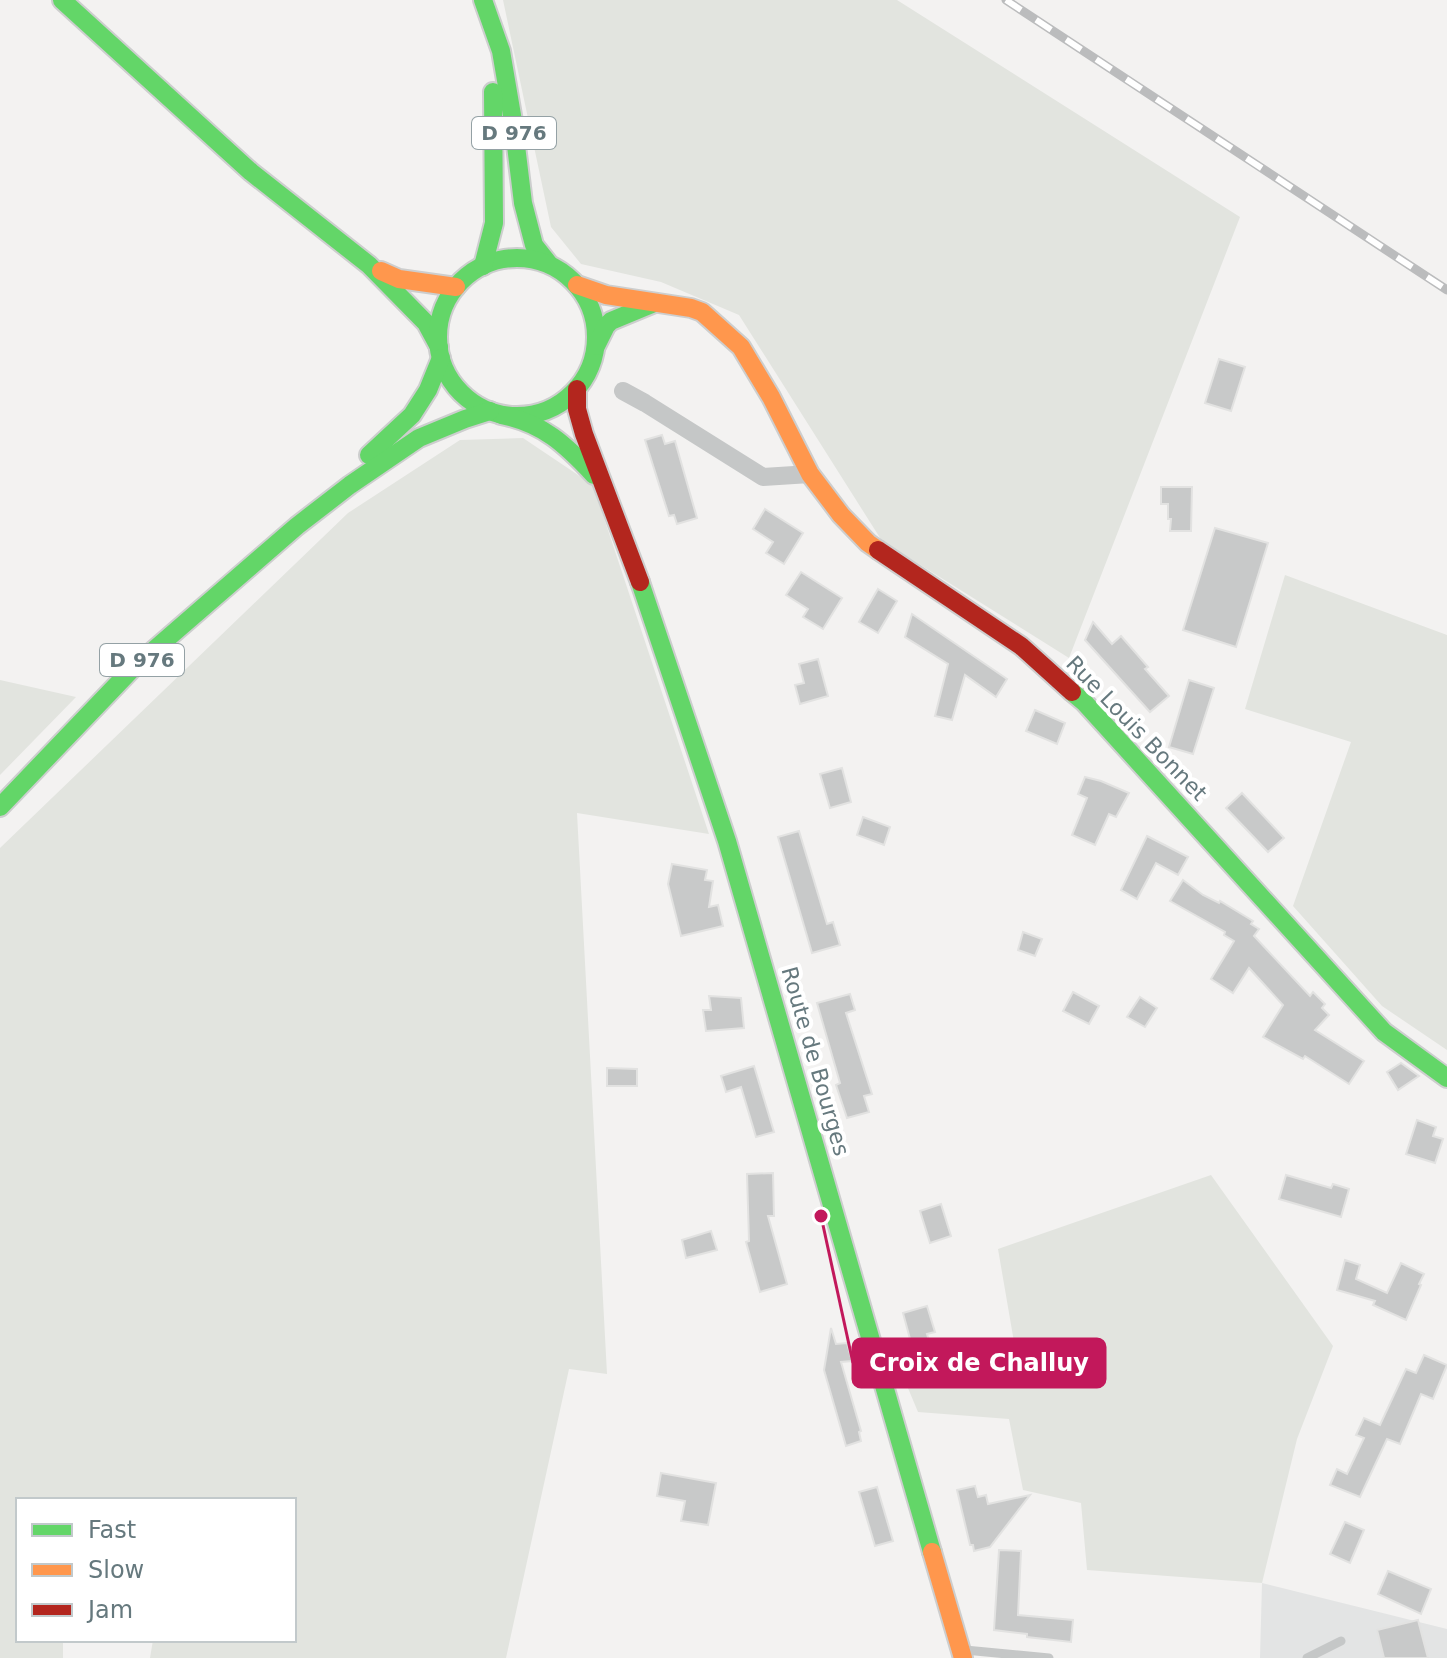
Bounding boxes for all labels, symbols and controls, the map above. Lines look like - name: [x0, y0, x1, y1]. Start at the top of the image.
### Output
- road number: D 976: [472, 117, 556, 149]
- road number: D 976: [100, 644, 184, 676]
- street label: Rue Louis Bonnet: [1061, 651, 1212, 806]
- street label: Route de Bourges: [777, 964, 854, 1159]
- callout: Croix de Challuy: [853, 1339, 1105, 1387]
- text: Croix de Challuy: [869, 1349, 1089, 1377]
- legend: [16, 1498, 296, 1642]
- text: Fast: [88, 1516, 136, 1544]
- text: Slow: [88, 1556, 144, 1584]
- text: Jam: [86, 1596, 133, 1624]

